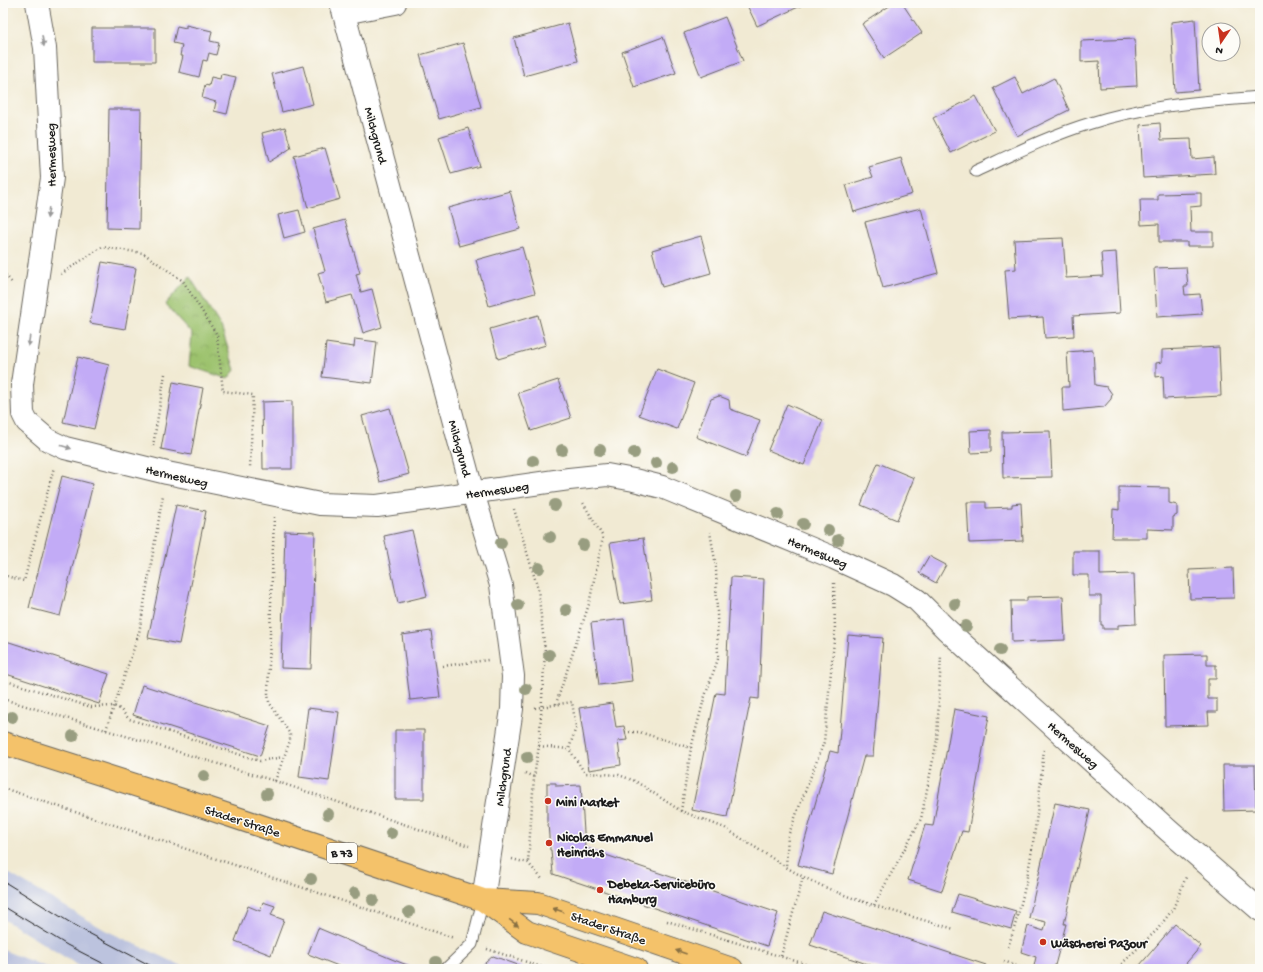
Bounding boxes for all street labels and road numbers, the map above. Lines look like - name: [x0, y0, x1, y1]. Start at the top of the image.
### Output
- street label: Milchgrund: [360, 106, 390, 167]
- street label: Hermesweg: [44, 123, 61, 187]
- street label: Milchgrund: [444, 419, 474, 480]
- street label: Hermesweg: [144, 463, 209, 492]
- street label: Hermesweg: [465, 480, 530, 503]
- street label: Hermesweg: [785, 534, 849, 573]
- street label: Hermesweg: [1044, 719, 1101, 773]
- street label: Milchgrund: [493, 746, 516, 807]
- street label: Stader Straße: [203, 803, 282, 842]
- road number: B 73: [327, 843, 357, 863]
- street label: Stader Straße: [569, 910, 648, 949]

